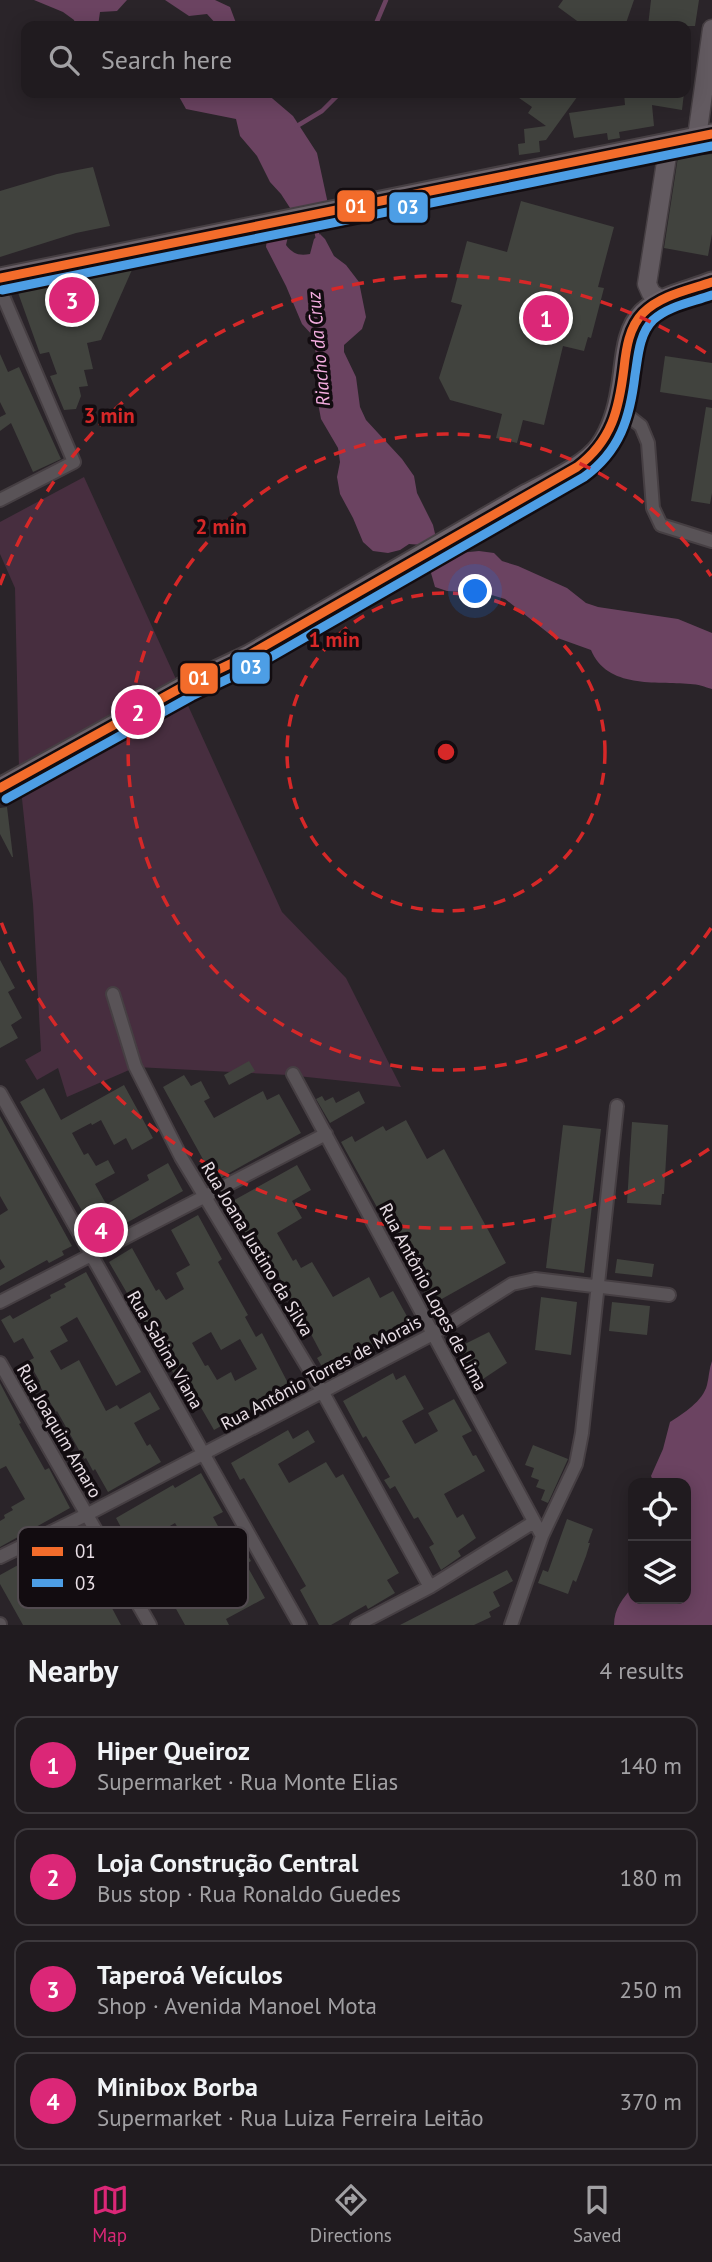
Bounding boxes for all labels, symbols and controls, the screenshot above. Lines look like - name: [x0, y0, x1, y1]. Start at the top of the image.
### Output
- search box: [21, 21, 691, 98]
- icon: search: [45, 41, 83, 79]
- text: Search here: [101, 43, 232, 76]
- line badge: 01: [336, 189, 376, 223]
- line badge: 03: [388, 191, 429, 224]
- text: 01: [345, 194, 367, 218]
- text: 03: [397, 195, 419, 219]
- pin: 3: [49, 274, 95, 326]
- water label: Riacho da Cruz: [301, 290, 335, 407]
- pin: 1: [523, 292, 569, 344]
- text: 3 min: [83, 402, 135, 429]
- text: 2 min: [195, 513, 247, 540]
- your location: [458, 574, 492, 608]
- text: 1 min: [308, 626, 360, 653]
- line badge: 03: [231, 651, 271, 685]
- text: 03: [240, 655, 262, 679]
- line badge: 01: [179, 662, 219, 695]
- text: 01: [188, 666, 210, 690]
- pin: 2: [115, 686, 161, 738]
- centre of rings: [434, 740, 458, 764]
- street label: Rua Joana Justino da Silva: [196, 1157, 319, 1340]
- street label: Rua Antônio Lopes de Lima: [374, 1199, 493, 1394]
- pin: 4: [78, 1204, 124, 1256]
- street label: Rua Sabina Viana: [122, 1286, 209, 1413]
- street label: Rua Antônio Torres de Morais: [216, 1310, 425, 1435]
- street label: Rua Joaquim Amaro: [12, 1360, 107, 1502]
- map controls: [628, 1478, 691, 1604]
- button: locate: [628, 1478, 691, 1541]
- legend: [18, 1527, 248, 1608]
- text: 01: [75, 1539, 96, 1563]
- button: layers: [628, 1541, 691, 1604]
- text: 03: [75, 1571, 96, 1595]
- text: Nearby: [28, 1651, 118, 1690]
- text: 4 results: [600, 1656, 684, 1685]
- text: Hiper Queiroz: [97, 1734, 250, 1767]
- text: 1: [46, 1751, 60, 1780]
- text: 140 m: [620, 1751, 682, 1780]
- text: Supermarket · Rua Monte Elias: [97, 1767, 398, 1796]
- text: Loja Construção Central: [97, 1846, 358, 1879]
- text: 2: [46, 1863, 60, 1892]
- text: 180 m: [620, 1863, 682, 1892]
- text: Bus stop · Rua Ronaldo Guedes: [97, 1879, 401, 1908]
- text: Taperoá Veículos: [97, 1958, 283, 1991]
- text: 3: [46, 1975, 60, 2004]
- text: 250 m: [620, 1975, 682, 2004]
- text: Shop · Avenida Manoel Mota: [97, 1991, 377, 2020]
- text: Minibox Borba: [97, 2070, 258, 2103]
- text: 4: [46, 2087, 60, 2116]
- text: 370 m: [620, 2087, 682, 2116]
- text: Supermarket · Rua Luiza Ferreira Leitão: [97, 2103, 484, 2132]
- tab: Map: [91, 2181, 129, 2247]
- tab: Directions: [310, 2181, 392, 2247]
- tab: Saved: [573, 2181, 621, 2247]

